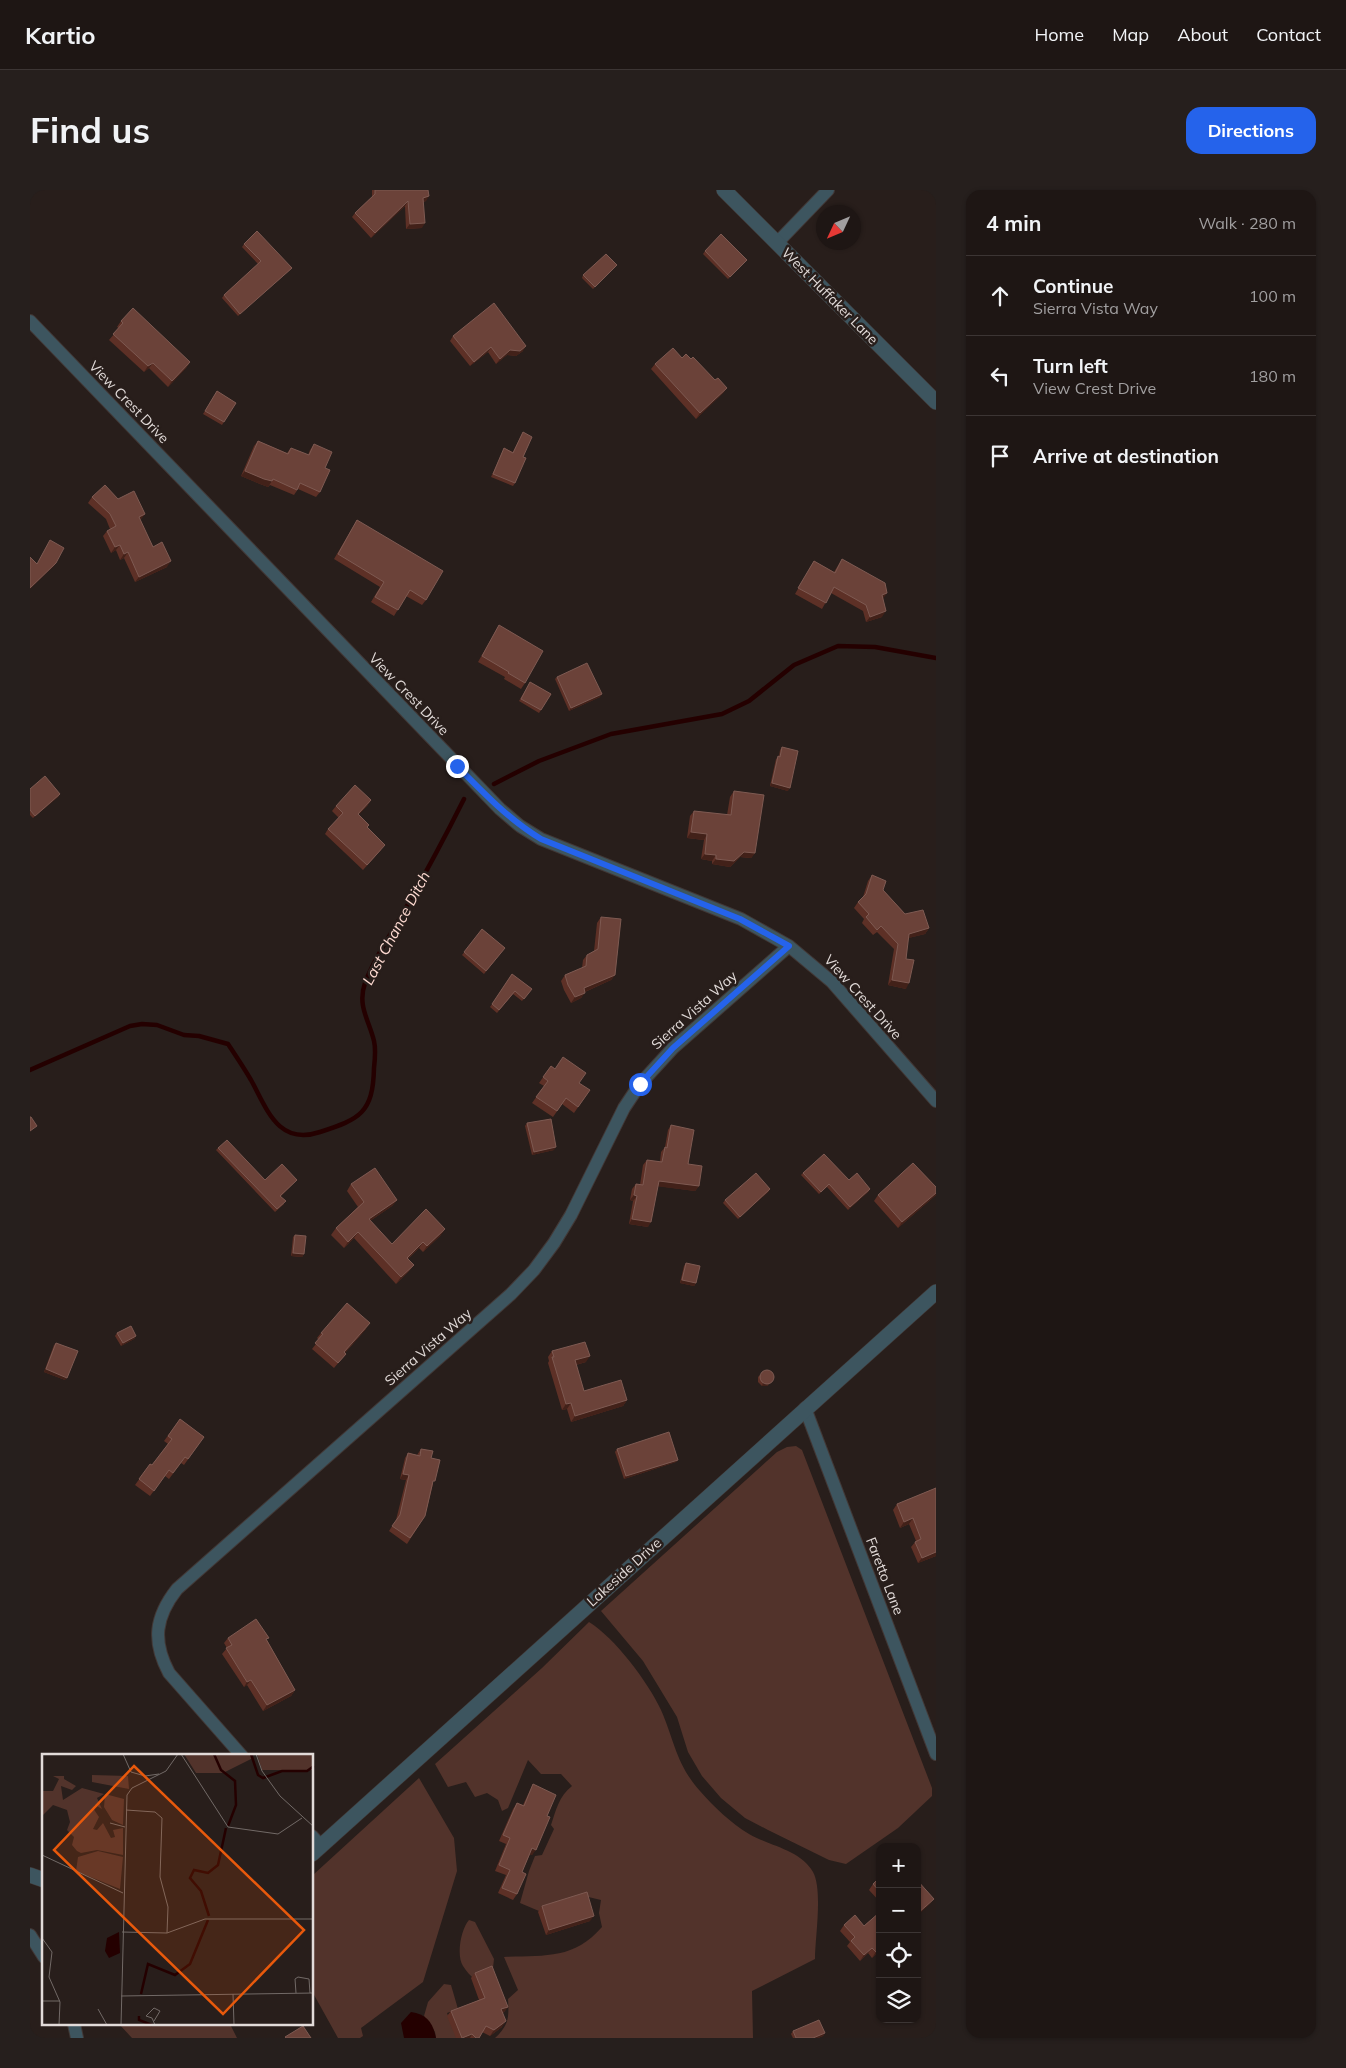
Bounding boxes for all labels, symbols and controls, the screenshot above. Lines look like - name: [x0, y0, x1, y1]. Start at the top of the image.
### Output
- text: Kartio: [25, 20, 96, 50]
- text: Home: [1034, 23, 1084, 46]
- text: Map: [1112, 23, 1149, 46]
- text: About: [1177, 23, 1228, 46]
- text: Contact: [1256, 23, 1321, 46]
- button: Directions: [1186, 107, 1316, 154]
- text: Find us: [30, 108, 150, 152]
- north arrow: [816, 205, 861, 250]
- text: 4 min: [986, 210, 1041, 236]
- text: Walk · 280 m: [1198, 213, 1296, 233]
- street label: West Huffaker Lane: [778, 244, 882, 348]
- text: Continue: [1033, 274, 1113, 298]
- icon: ahead: [986, 282, 1014, 310]
- text: 100 m: [1249, 286, 1296, 306]
- text: Sierra Vista Way: [1033, 298, 1158, 318]
- text: Turn left: [1033, 354, 1108, 378]
- street label: View Crest Drive: [85, 357, 173, 447]
- icon: left: [986, 362, 1014, 390]
- text: 180 m: [1249, 366, 1296, 386]
- text: View Crest Drive: [1033, 378, 1156, 398]
- icon: arrive: [986, 442, 1014, 470]
- text: Arrive at destination: [1033, 444, 1219, 468]
- street label: View Crest Drive: [365, 649, 453, 739]
- route end: [446, 755, 469, 778]
- water label: Last Chance Ditch: [358, 868, 434, 988]
- street label: View Crest Drive: [820, 951, 906, 1043]
- street label: Sierra Vista Way: [647, 966, 741, 1053]
- route start: [629, 1073, 652, 1096]
- street label: Sierra Vista Way: [381, 1304, 476, 1390]
- street label: Lakeside Drive: [583, 1534, 665, 1610]
- street label: Faretto Lane: [862, 1535, 908, 1617]
- inset map: [42, 1754, 314, 2026]
- map controls: [876, 1843, 921, 2023]
- button: +: [876, 1843, 921, 1888]
- button: −: [876, 1888, 921, 1933]
- button: locate: [876, 1933, 921, 1978]
- button: layers: [876, 1978, 921, 2023]

